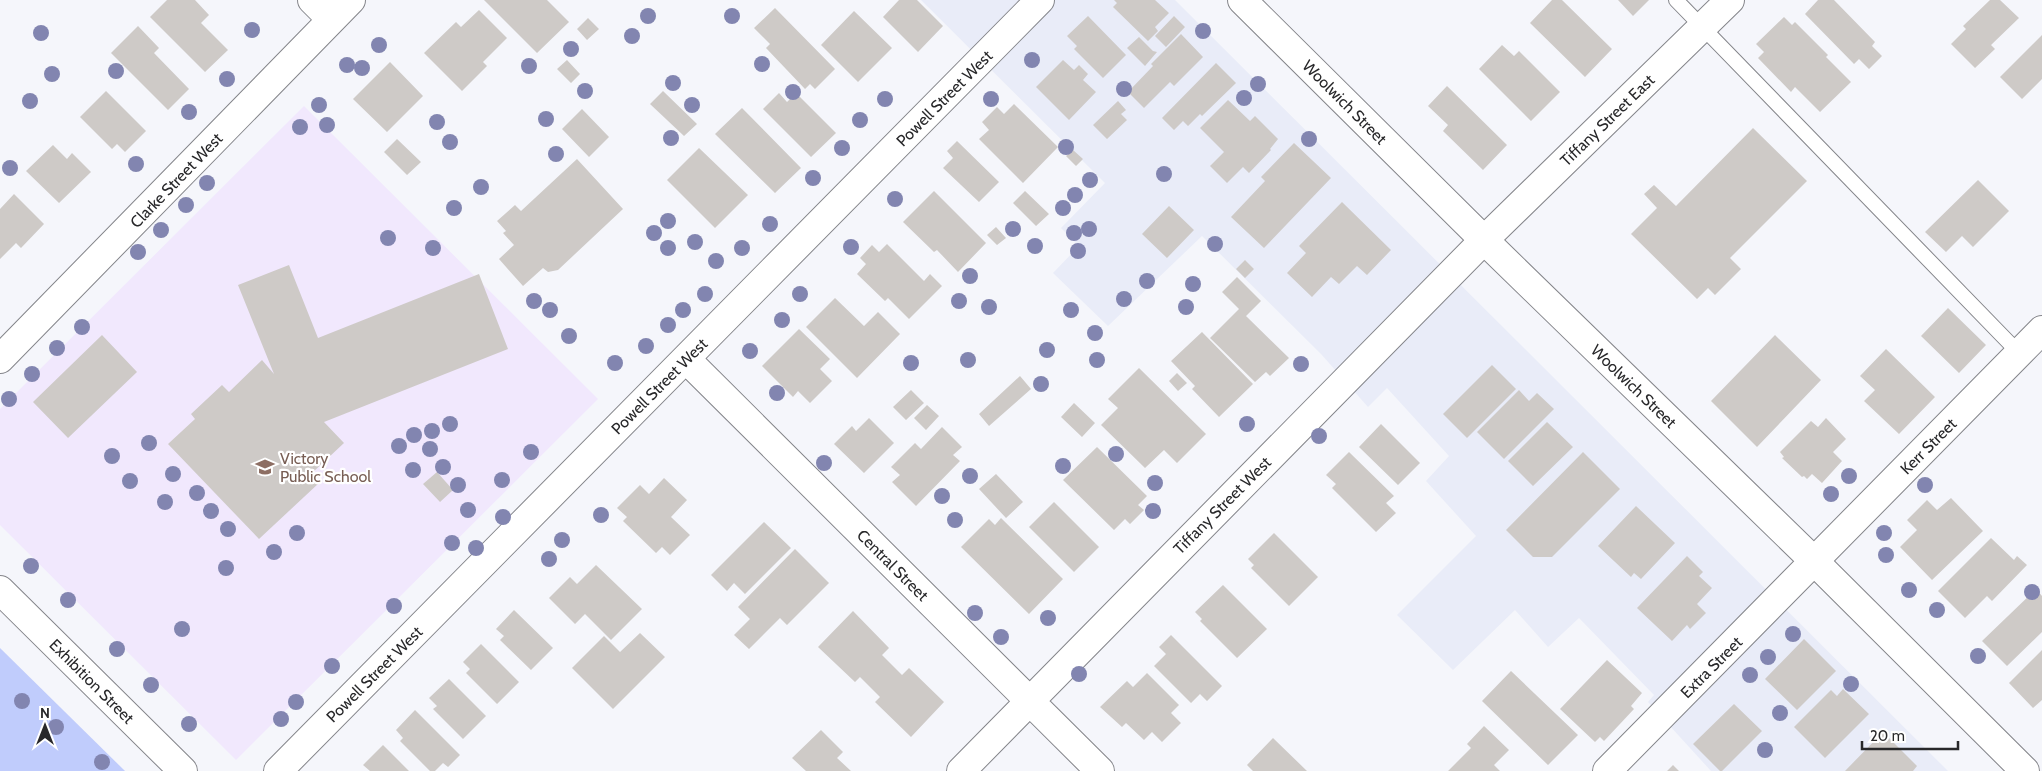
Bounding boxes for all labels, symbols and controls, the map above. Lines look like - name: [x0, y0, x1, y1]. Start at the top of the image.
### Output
- street label: Powell Street West: [892, 46, 997, 150]
- street label: Woolwich Street: [1299, 56, 1391, 149]
- street label: Tiffany Street East: [1556, 70, 1659, 170]
- street label: Clarke Street West: [126, 129, 227, 232]
- street label: Powell Street West: [607, 334, 712, 438]
- street label: Woolwich Street: [1587, 341, 1681, 432]
- street label: Kerr Street: [1896, 414, 1961, 478]
- place label: Victory Public School: [280, 449, 371, 486]
- street label: Tiffany Street West: [1170, 452, 1275, 558]
- school or university icon: Victory Public School: [254, 456, 276, 478]
- street label: Central Street: [853, 526, 933, 605]
- street label: Powell Street West: [322, 622, 427, 726]
- street label: Extra Street: [1677, 632, 1746, 702]
- street label: Exhibition Street: [45, 635, 138, 728]
- north arrow: [20, 701, 70, 751]
- text: N: [40, 704, 50, 722]
- scale bar: [1862, 718, 1958, 750]
- text: 20 m: [1870, 727, 1905, 745]

